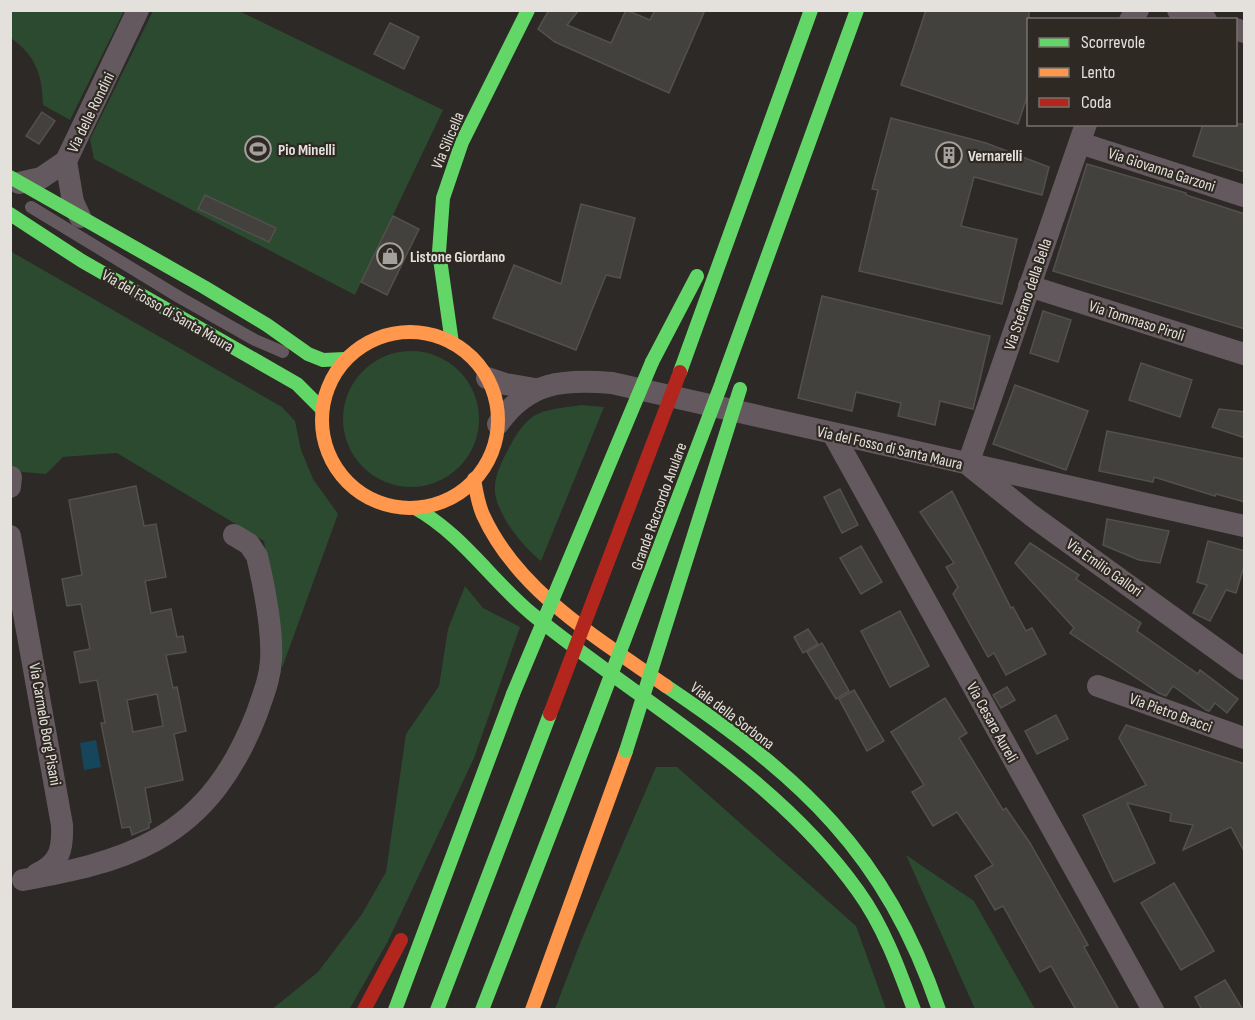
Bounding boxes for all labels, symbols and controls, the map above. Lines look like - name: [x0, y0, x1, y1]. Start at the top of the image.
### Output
- legend: [1027, 18, 1237, 126]
- text: Scorrevole: [1081, 32, 1145, 53]
- text: Lento: [1081, 62, 1115, 83]
- street label: Via delle Rondini: [64, 69, 119, 156]
- text: Coda: [1081, 92, 1112, 113]
- street label: Via Silicella: [428, 109, 469, 172]
- sports icon: Pio Minelli: [243, 134, 273, 164]
- building icon: Vernarelli: [934, 140, 964, 170]
- place label: Pio Minelli: [278, 141, 335, 160]
- street label: Via Giovanna Garzoni: [1106, 144, 1218, 197]
- place label: Vernarelli: [968, 147, 1022, 166]
- street label: Via Stefano della Bella: [1000, 236, 1056, 353]
- shop icon: Listone Giordano: [375, 241, 405, 271]
- place label: Listone Giordano: [410, 248, 505, 267]
- street label: Via del Fosso di Santa Maura: [98, 266, 237, 357]
- street label: Via Tommaso Piroli: [1086, 297, 1187, 346]
- street label: Via del Fosso di Santa Maura: [815, 422, 964, 474]
- street label: Grande Raccordo Anulare: [627, 440, 691, 573]
- street label: Via Emilio Gallori: [1062, 535, 1146, 601]
- street label: Via Carmelo Borg Pisani: [24, 661, 65, 787]
- street label: Viale della Sorbona: [686, 678, 778, 754]
- street label: Via Cesare Aureli: [962, 679, 1021, 766]
- street label: Via Pietro Bracci: [1126, 690, 1214, 737]

